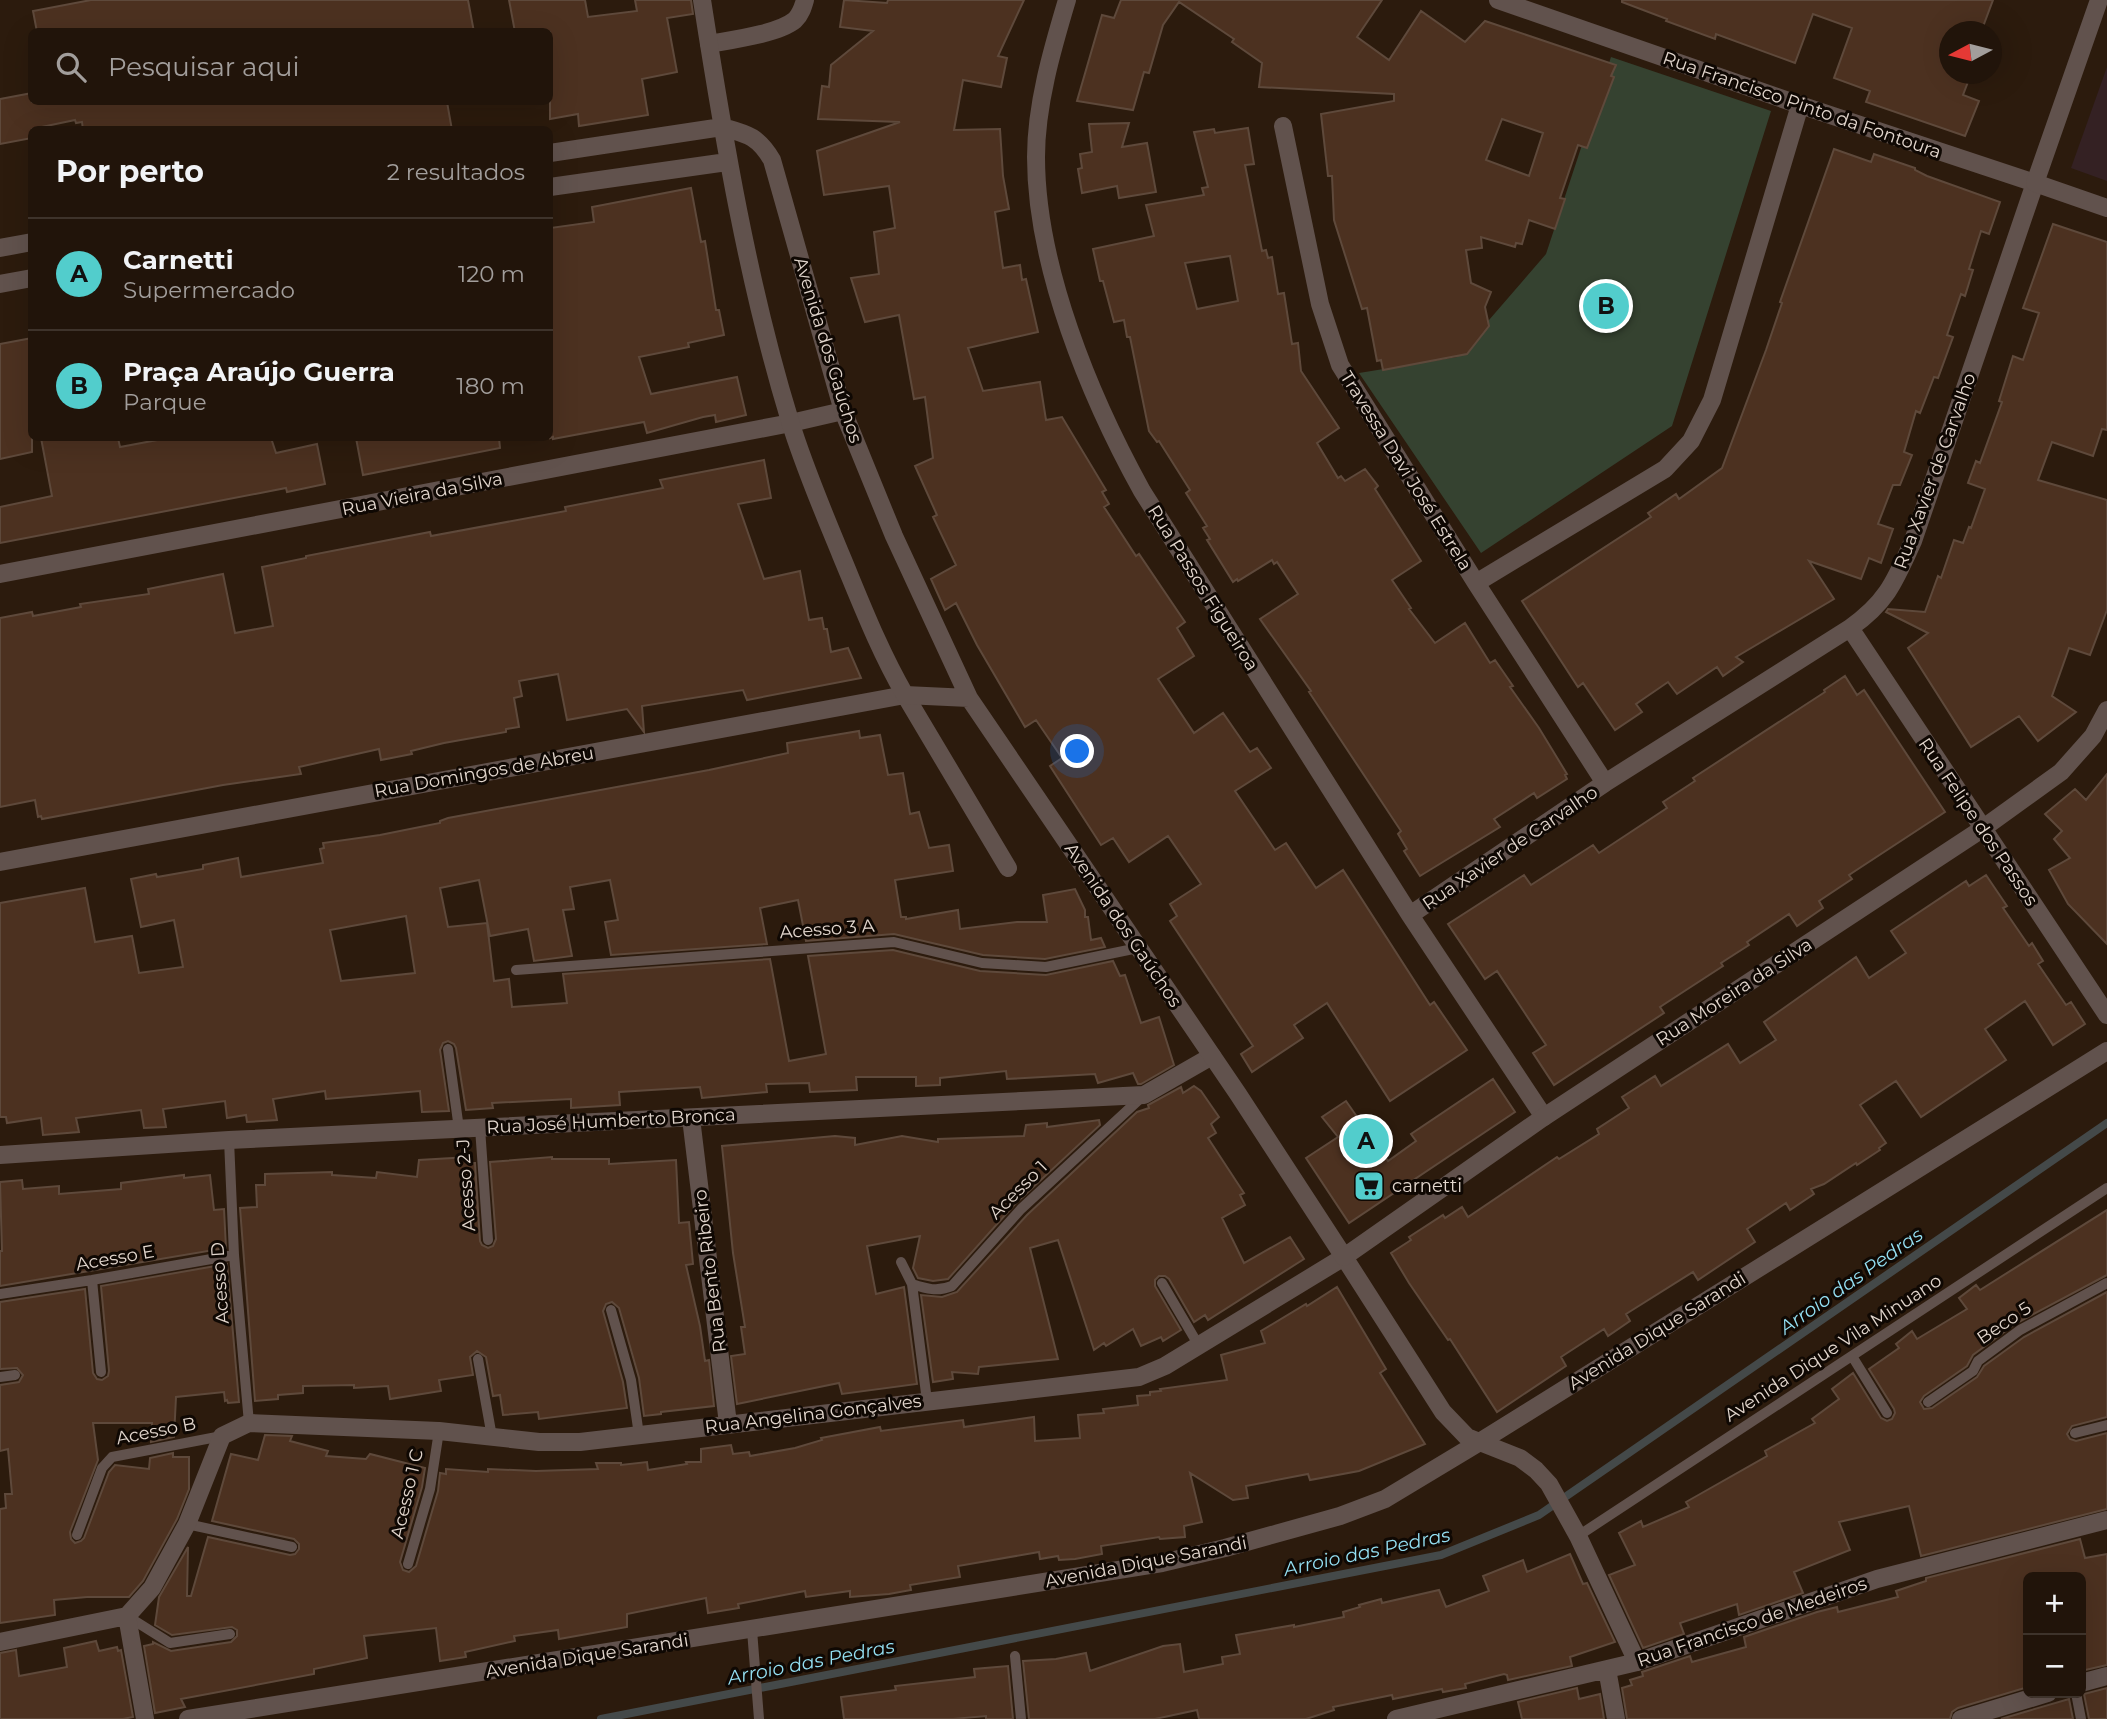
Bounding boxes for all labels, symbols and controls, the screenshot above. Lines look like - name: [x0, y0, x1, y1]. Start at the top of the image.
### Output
- north arrow: [1939, 21, 2002, 84]
- search box: [28, 28, 553, 105]
- street label: Rua Francisco Pinto da Fontoura: [1660, 47, 1944, 163]
- icon: search: [52, 48, 90, 86]
- text: Pesquisar aqui: [108, 51, 300, 83]
- text: Por perto: [56, 153, 204, 190]
- text: 2 resultados: [387, 158, 525, 186]
- text: Carnetti: [123, 244, 234, 276]
- street label: Avenida dos Gaúchos: [789, 254, 867, 446]
- text: A: [70, 260, 88, 288]
- text: 120 m: [458, 260, 525, 288]
- text: Supermercado: [123, 276, 295, 304]
- pin: B: [1583, 280, 1629, 332]
- text: Praça Araújo Guerra: [123, 356, 395, 388]
- street label: Travessa Davi José Estrela: [1335, 367, 1477, 575]
- street label: Rua Xavier de Carvalho: [1889, 370, 1981, 572]
- text: B: [70, 372, 88, 400]
- text: 180 m: [456, 372, 525, 400]
- text: Parque: [123, 388, 207, 416]
- street label: Rua Vieira da Silva: [340, 468, 504, 520]
- street label: Rua Passos Figueiroa: [1143, 501, 1263, 675]
- your location: [1060, 734, 1094, 768]
- street label: Rua Felipe dos Passos: [1914, 734, 2043, 910]
- street label: Rua Domingos de Abreu: [372, 742, 596, 802]
- street label: Rua Xavier de Carvalho: [1418, 781, 1602, 915]
- street label: Avenida dos Gaúchos: [1060, 839, 1186, 1011]
- street label: Acesso 3 A: [779, 915, 875, 943]
- street label: Rua Moreira da Silva: [1652, 933, 1816, 1051]
- street label: Rua José Humberto Bronca: [486, 1103, 736, 1139]
- pin: A: [1343, 1115, 1389, 1167]
- street label: Acesso 2-J: [452, 1138, 480, 1232]
- street label: Acesso 1: [984, 1156, 1052, 1224]
- supermarket icon: carnetti: [1352, 1169, 1386, 1203]
- place label: carnetti: [1392, 1175, 1462, 1197]
- street label: Rua Bento Ribeiro: [689, 1188, 731, 1354]
- water label: Arroio das Pedras: [1774, 1223, 1927, 1340]
- street label: Acesso E: [74, 1240, 156, 1276]
- street label: Acesso D: [206, 1241, 234, 1325]
- street label: Avenida Dique Sarandi: [1564, 1267, 1750, 1395]
- street label: Avenida Dique Vila Minuano: [1720, 1269, 1946, 1427]
- street label: Beco 5: [1973, 1297, 2035, 1349]
- street label: Rua Angelina Gonçalves: [703, 1390, 923, 1438]
- street label: Acesso B: [114, 1412, 198, 1450]
- street label: Acesso 1 C: [386, 1447, 428, 1541]
- water label: Arroio das Pedras: [1281, 1523, 1452, 1581]
- street label: Avenida Dique Sarandi: [1043, 1532, 1249, 1592]
- street label: Rua Francisco de Medeiros: [1634, 1572, 1870, 1672]
- map controls: [2023, 1572, 2086, 1698]
- button: +: [2023, 1572, 2086, 1635]
- street label: Avenida Dique Sarandi: [484, 1629, 690, 1683]
- water label: Arroio das Pedras: [725, 1635, 896, 1690]
- button: −: [2023, 1635, 2086, 1698]

